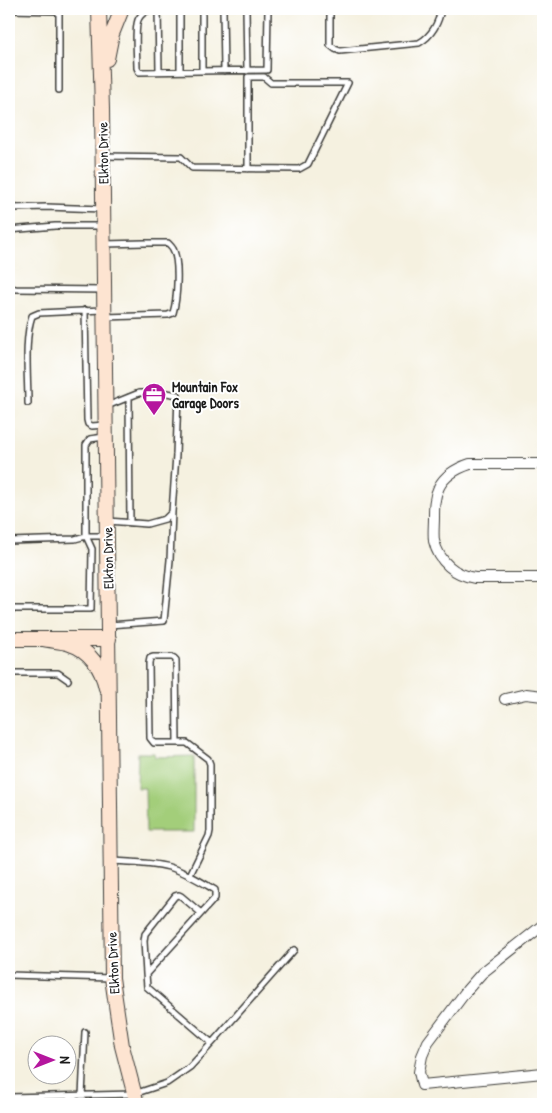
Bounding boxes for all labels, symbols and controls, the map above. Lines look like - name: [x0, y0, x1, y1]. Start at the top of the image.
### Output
- street label: Elkton Drive: [92, 121, 113, 184]
- place label: Mountain Fox Garage Doors: [172, 377, 239, 414]
- office icon: Mountain Fox Garage Doors: [141, 382, 167, 416]
- street label: Elkton Drive: [97, 526, 118, 589]
- street label: Elkton Drive: [101, 931, 124, 995]
- north arrow: [28, 1036, 78, 1086]
- text: N: [56, 1056, 75, 1064]

